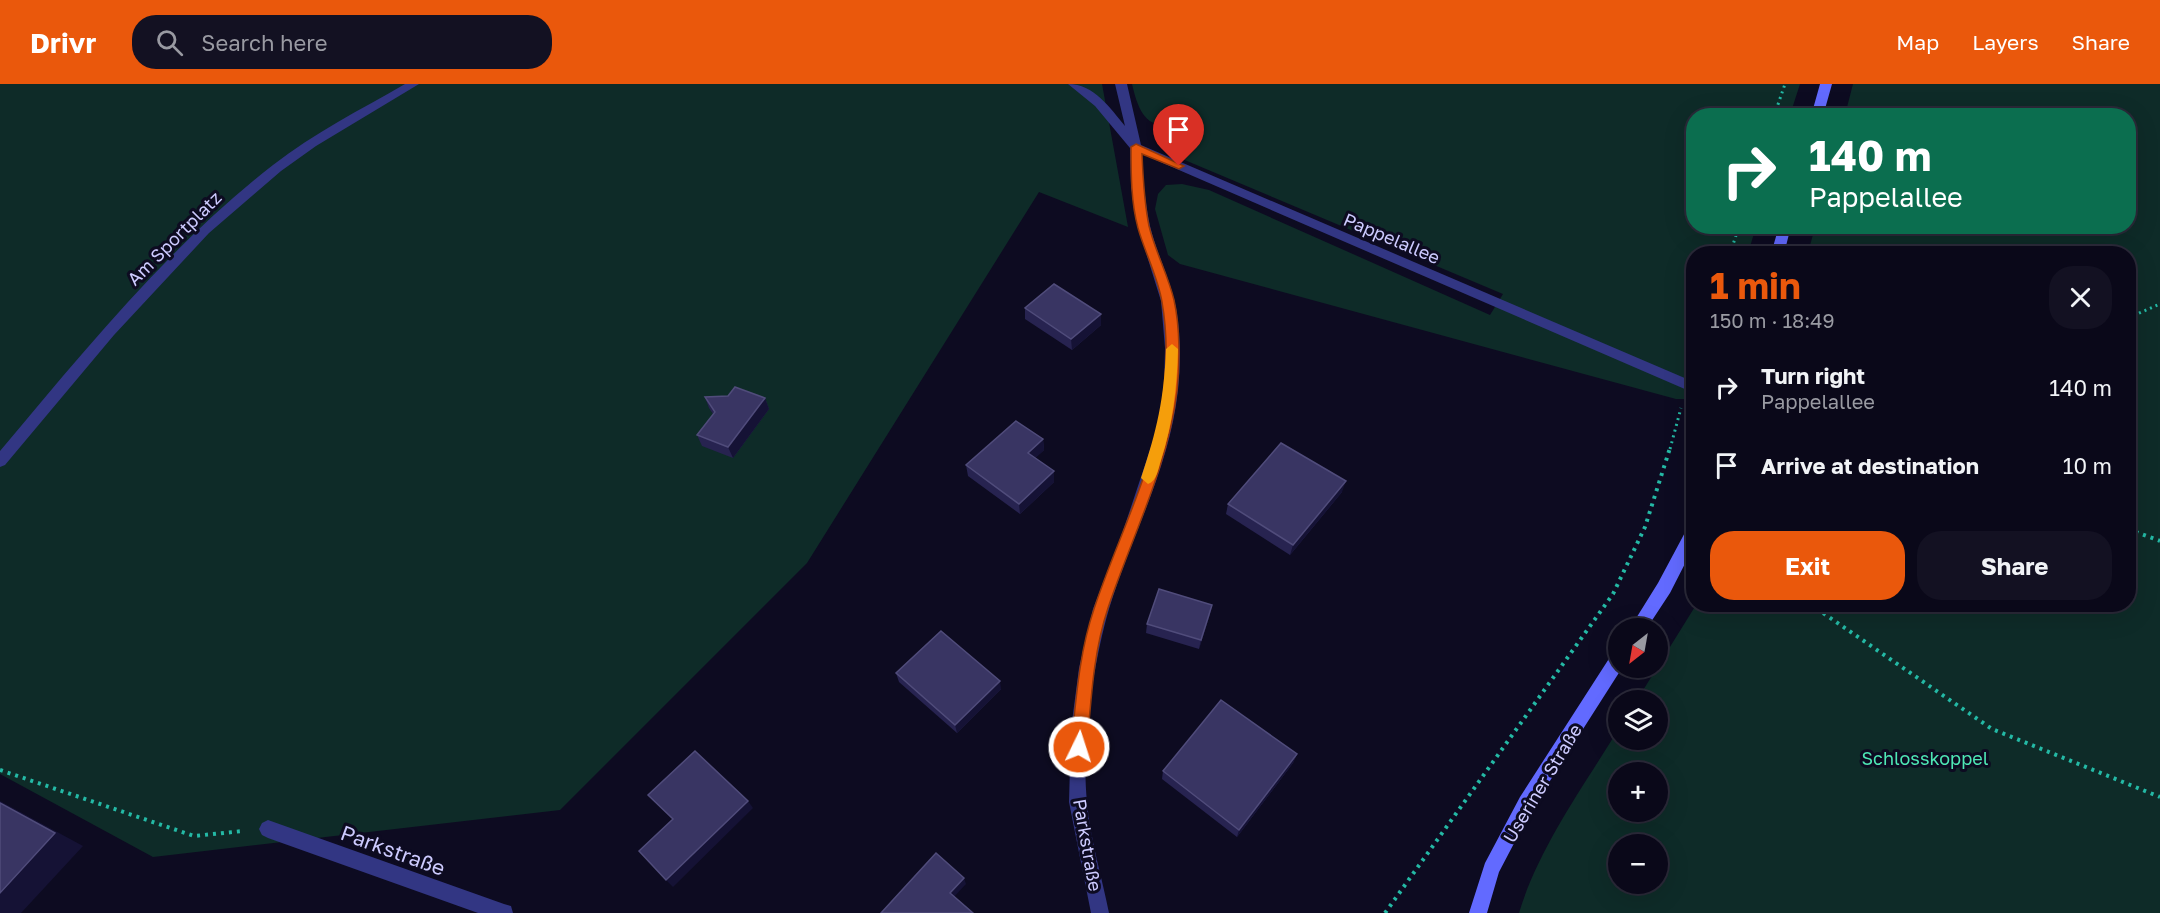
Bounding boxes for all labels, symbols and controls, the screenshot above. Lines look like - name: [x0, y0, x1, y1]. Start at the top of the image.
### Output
- search box: [132, 15, 552, 69]
- text: Drivr: [30, 26, 96, 59]
- icon: search: [153, 26, 186, 59]
- text: Search here: [201, 29, 327, 56]
- text: Map: [1896, 29, 1939, 55]
- text: Layers: [1972, 29, 2039, 55]
- text: Share: [2072, 29, 2130, 55]
- pin: [1153, 104, 1204, 166]
- icon: arrive: [1162, 113, 1195, 146]
- text: 140 m: [1809, 130, 1931, 180]
- icon: right: [1710, 132, 1788, 210]
- text: Pappelallee: [1809, 181, 1963, 213]
- street label: Am Sportplatz: [122, 186, 226, 290]
- street label: Pappelallee: [1341, 208, 1443, 268]
- text: 1 min: [1710, 264, 1801, 307]
- button: close: [2049, 266, 2112, 329]
- text: 150 m · 18:49: [1710, 308, 1835, 332]
- text: Turn right: [1761, 362, 1865, 389]
- icon: right: [1710, 371, 1743, 404]
- text: 140 m: [2049, 374, 2112, 401]
- text: Pappelallee: [1761, 389, 1875, 413]
- icon: arrive: [1710, 449, 1743, 482]
- text: Arrive at destination: [1761, 452, 1979, 479]
- text: 10 m: [2063, 452, 2112, 479]
- button: Exit: [1710, 531, 1905, 600]
- button: Share: [1917, 531, 2112, 600]
- north arrow: [1608, 618, 1668, 678]
- map controls: [1608, 618, 1668, 894]
- button: layers: [1608, 690, 1668, 750]
- position arrow: [1047, 715, 1111, 779]
- street label: Useriner Straße: [1498, 720, 1586, 846]
- park label: Schlosskoppel: [1862, 747, 1989, 769]
- button: +: [1608, 762, 1668, 822]
- street label: Parkstraße: [1069, 797, 1107, 893]
- street label: Parkstraße: [337, 819, 449, 881]
- button: −: [1608, 834, 1668, 894]

